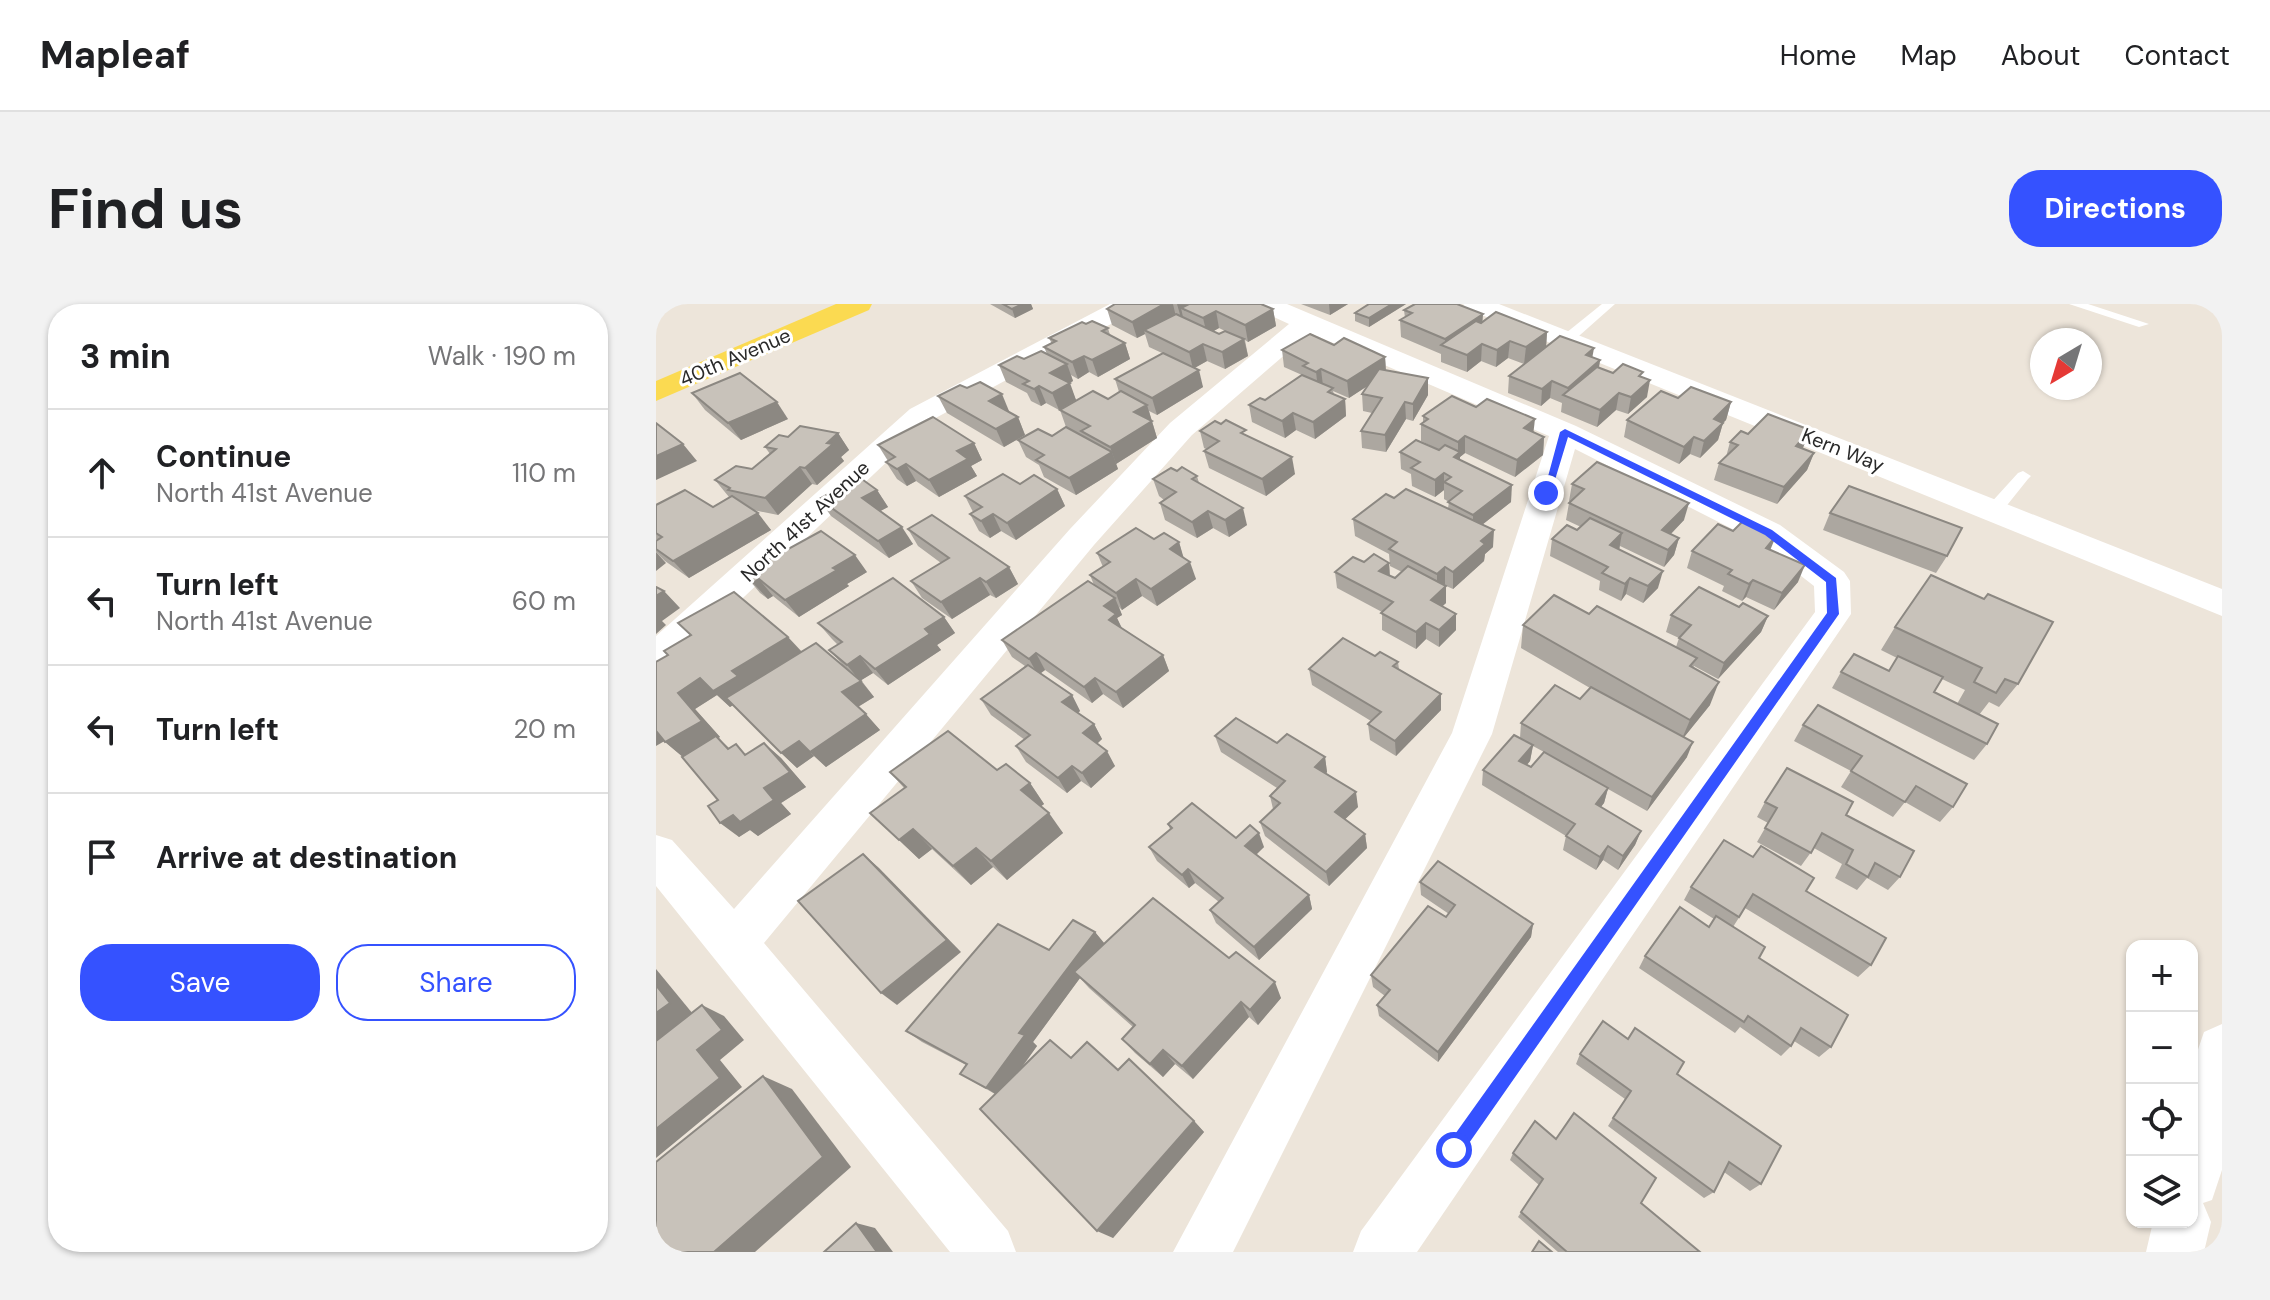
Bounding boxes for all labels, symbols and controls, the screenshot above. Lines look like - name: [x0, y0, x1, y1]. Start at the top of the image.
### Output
- text: Mapleaf: [40, 30, 190, 80]
- text: Home: [1780, 37, 1856, 74]
- text: Map: [1900, 37, 1957, 74]
- text: About: [2001, 37, 2080, 74]
- text: Contact: [2124, 37, 2230, 74]
- button: Directions: [2009, 170, 2222, 247]
- text: Find us: [48, 172, 243, 245]
- street label: 40th Avenue: [675, 322, 795, 392]
- north arrow: [2030, 328, 2102, 400]
- text: 3 min: [80, 334, 171, 379]
- text: Walk · 190 m: [428, 339, 576, 373]
- street label: Kern Way: [1798, 422, 1888, 478]
- text: Continue: [156, 437, 291, 476]
- icon: ahead: [80, 451, 124, 495]
- street label: North 41st Avenue: [735, 455, 875, 587]
- text: 110 m: [512, 456, 576, 490]
- route end: [1528, 475, 1564, 511]
- text: North 41st Avenue: [156, 476, 373, 510]
- text: Turn left: [156, 565, 279, 604]
- icon: left: [80, 579, 124, 623]
- text: 60 m: [512, 584, 576, 618]
- text: North 41st Avenue: [156, 604, 373, 638]
- icon: left: [80, 707, 124, 751]
- text: Turn left: [156, 710, 279, 749]
- text: 20 m: [513, 712, 576, 746]
- icon: arrive: [80, 835, 124, 879]
- text: Arrive at destination: [156, 838, 457, 877]
- map controls: [2126, 940, 2198, 1228]
- button: +: [2126, 940, 2198, 1012]
- button: Save: [80, 944, 320, 1021]
- button: Share: [336, 944, 576, 1021]
- button: −: [2126, 1012, 2198, 1084]
- button: locate: [2126, 1084, 2198, 1156]
- route start: [1436, 1132, 1472, 1168]
- button: layers: [2126, 1156, 2198, 1228]

